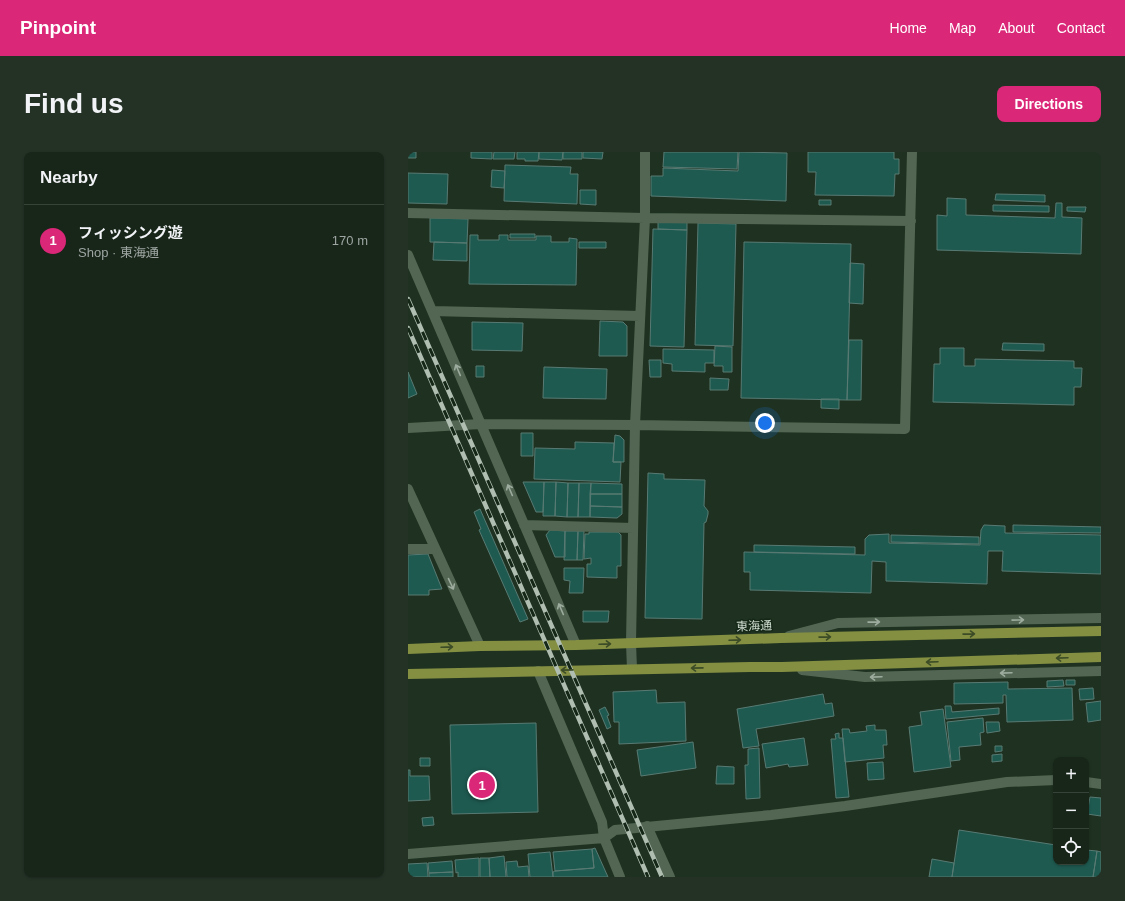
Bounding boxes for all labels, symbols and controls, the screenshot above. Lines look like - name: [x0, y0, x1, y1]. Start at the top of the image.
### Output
- text: Pinpoint: [20, 17, 96, 38]
- text: Home: [890, 20, 927, 36]
- text: Map: [949, 20, 976, 36]
- text: About: [998, 20, 1035, 36]
- text: Contact: [1057, 20, 1105, 36]
- button: Directions: [997, 86, 1101, 122]
- text: Find us: [24, 88, 124, 119]
- text: Nearby: [40, 168, 98, 187]
- text: フィッシング遊: [78, 224, 183, 241]
- text: 1: [49, 233, 57, 248]
- text: 170 m: [332, 233, 368, 248]
- text: Shop · 東海通: [78, 245, 159, 260]
- one-way arrow: [454, 365, 461, 377]
- your location: [755, 413, 775, 433]
- one-way arrow: [505, 484, 513, 496]
- one-way arrow: [448, 578, 455, 590]
- one-way arrow: [557, 604, 564, 616]
- one-way arrow: [1011, 616, 1024, 623]
- street label: 東海通: [736, 618, 772, 634]
- one-way arrow: [867, 618, 880, 626]
- one-way arrow: [962, 630, 975, 638]
- one-way arrow: [818, 633, 831, 641]
- one-way arrow: [728, 636, 741, 644]
- one-way arrow: [598, 640, 611, 648]
- one-way arrow: [440, 643, 453, 651]
- one-way arrow: [1056, 654, 1069, 662]
- one-way arrow: [926, 659, 939, 666]
- one-way arrow: [691, 664, 704, 672]
- one-way arrow: [561, 666, 574, 674]
- one-way arrow: [1000, 669, 1013, 677]
- one-way arrow: [870, 673, 883, 681]
- map controls: [1053, 757, 1089, 865]
- button: +: [1053, 757, 1089, 793]
- pin: 1: [469, 770, 495, 800]
- button: −: [1053, 793, 1089, 829]
- button: locate: [1053, 829, 1089, 865]

